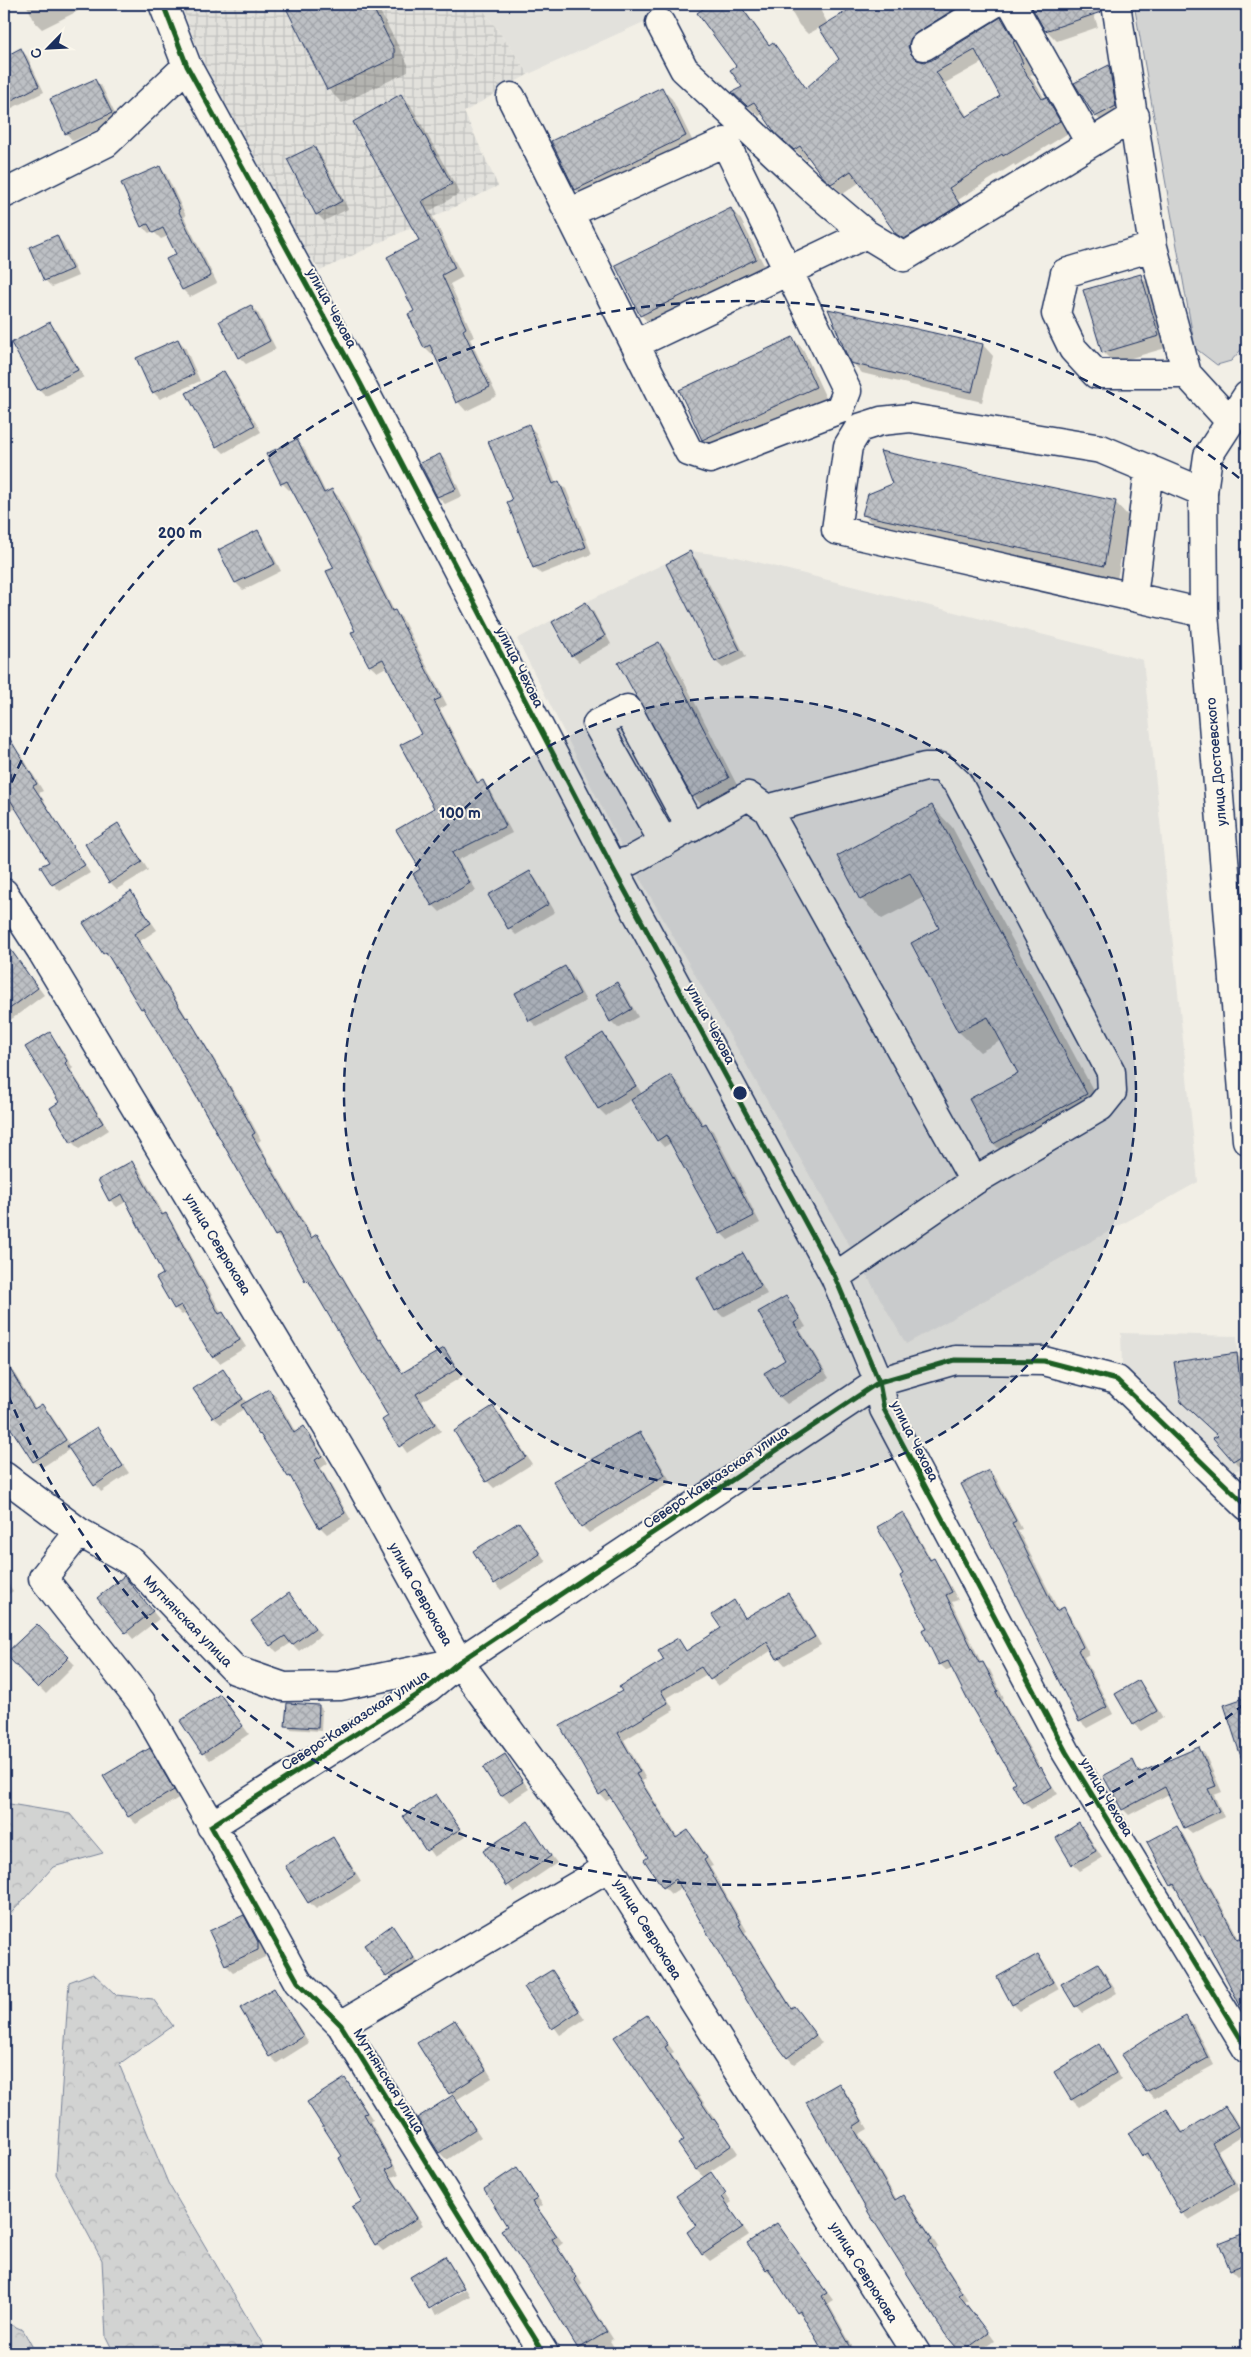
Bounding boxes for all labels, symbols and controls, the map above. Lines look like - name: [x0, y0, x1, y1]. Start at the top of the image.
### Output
- north arrow: [22, 22, 72, 72]
- text: С: [27, 45, 46, 61]
- street label: улица Чехова: [303, 265, 361, 352]
- text: 200 m: [158, 524, 202, 543]
- street label: улица Чехова: [492, 624, 548, 711]
- street label: улица Достоевского: [1202, 697, 1231, 827]
- text: 100 m: [439, 804, 481, 823]
- street label: улица Чехова: [682, 981, 739, 1068]
- centre of rings: [731, 1084, 749, 1102]
- street label: улица Севрюкова: [181, 1190, 255, 1299]
- street label: улица Чехова: [887, 1398, 943, 1485]
- street label: Северо-Кавказская улица: [640, 1422, 793, 1533]
- street label: улица Севрюкова: [385, 1540, 456, 1650]
- street label: Мутнянская улица: [140, 1572, 236, 1671]
- street label: Северо-Кавказская улица: [278, 1666, 433, 1774]
- street label: улица Чехова: [1076, 1755, 1137, 1840]
- street label: улица Севрюкова: [610, 1876, 686, 1983]
- street label: Мутнянская улица: [349, 2025, 428, 2138]
- street label: улица Севрюкова: [826, 2219, 902, 2326]

